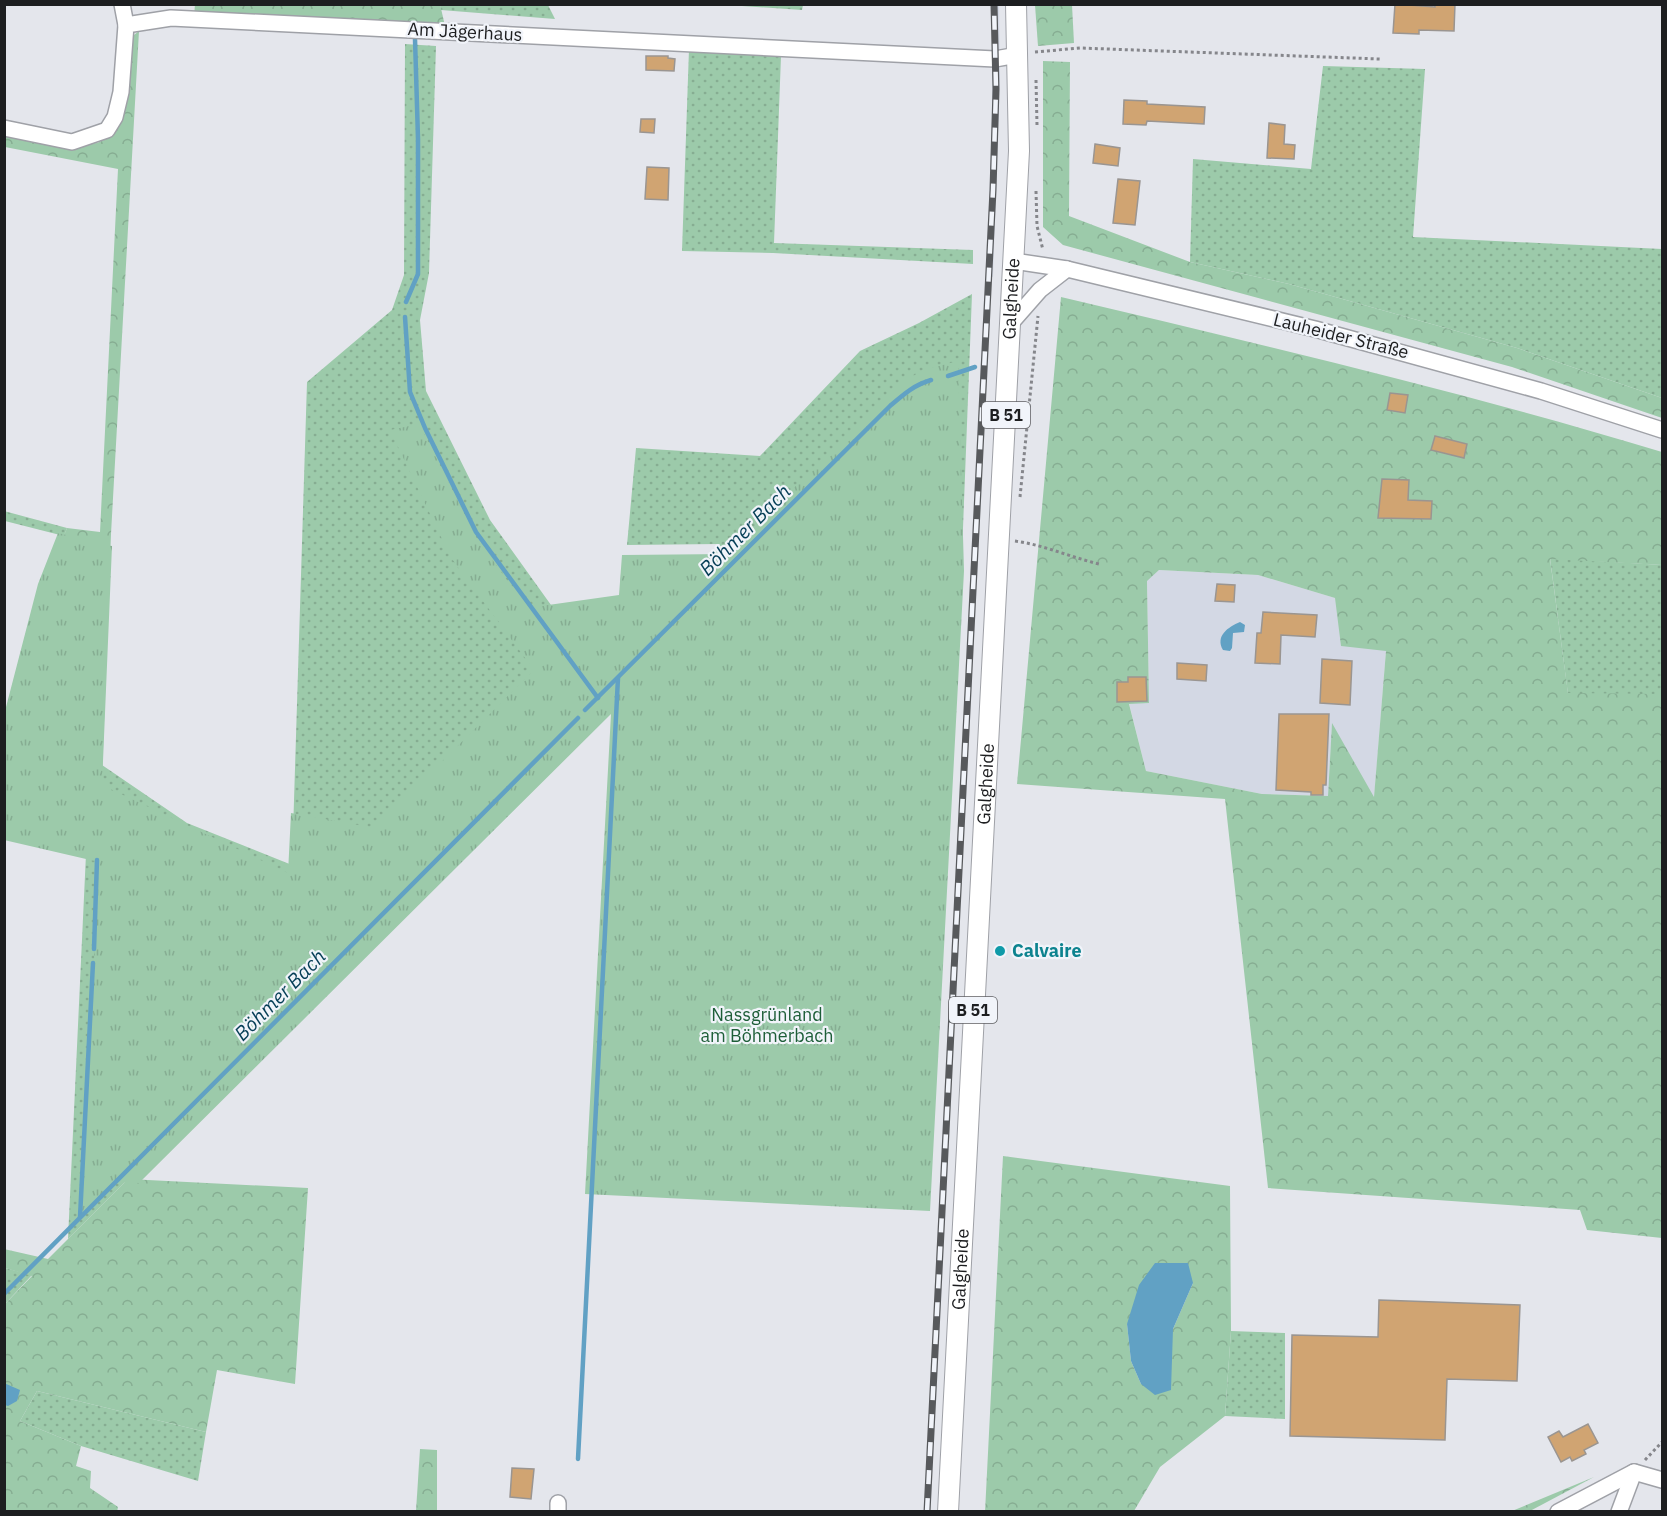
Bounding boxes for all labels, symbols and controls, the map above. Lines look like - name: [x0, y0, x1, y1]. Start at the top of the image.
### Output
- street label: Am Jägerhaus: [407, 17, 523, 46]
- street label: Galgheide: [997, 257, 1024, 340]
- street label: Lauheider Straße: [1271, 308, 1411, 364]
- road number: B 51: [982, 402, 1030, 428]
- water label: Böhmer Bach: [693, 478, 796, 581]
- street label: Galgheide: [972, 743, 999, 825]
- place label: Calvaire: [1012, 939, 1082, 962]
- water label: Böhmer Bach: [228, 943, 331, 1046]
- marker: Calvaire: [993, 944, 1007, 958]
- road number: B 51: [949, 997, 997, 1023]
- park label: Nassgrünland am Böhmerbach: [700, 1003, 834, 1047]
- street label: Galgheide: [947, 1228, 974, 1311]

